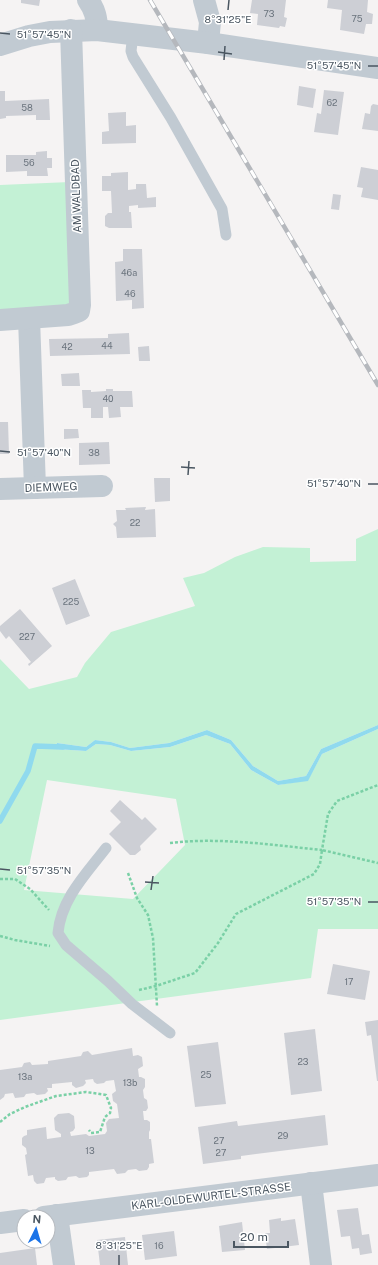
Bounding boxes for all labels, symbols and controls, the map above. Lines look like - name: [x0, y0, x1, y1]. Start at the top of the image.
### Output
- house number: 73: [264, 8, 275, 19]
- text: 8°31'25"E: [205, 13, 251, 25]
- house number: 75: [351, 13, 363, 24]
- text: 51°57'45"N: [17, 28, 71, 40]
- text: 51°57'45"N: [307, 59, 361, 71]
- house number: 62: [327, 97, 337, 108]
- house number: 58: [21, 102, 33, 113]
- house number: 56: [23, 157, 35, 168]
- street label: AM WALDBAD: [69, 159, 83, 233]
- house number: 46a: [121, 267, 137, 278]
- house number: 46: [124, 288, 136, 299]
- house number: 44: [101, 340, 113, 351]
- house number: 42: [61, 341, 73, 352]
- house number: 40: [102, 393, 114, 404]
- text: 51°57'40"N: [17, 446, 71, 458]
- house number: 38: [88, 447, 100, 458]
- text: 51°57'40"N: [307, 477, 361, 489]
- street label: DIEMWEG: [24, 480, 78, 494]
- house number: 22: [130, 517, 140, 528]
- house number: 225: [63, 596, 79, 607]
- house number: 227: [19, 631, 35, 642]
- text: 51°57'35"N: [17, 864, 71, 876]
- text: 51°57'35"N: [307, 895, 361, 907]
- house number: 17: [344, 976, 354, 987]
- house number: 23: [297, 1056, 309, 1067]
- house number: 25: [200, 1069, 212, 1080]
- house number: 13a: [18, 1071, 32, 1082]
- house number: 13b: [123, 1077, 137, 1088]
- house number: 29: [278, 1130, 289, 1141]
- house number: 27: [214, 1135, 224, 1146]
- house number: 13: [85, 1145, 95, 1156]
- house number: 27: [216, 1147, 226, 1158]
- street label: KARL-OLDEWURTEL-STRASSE: [130, 1180, 292, 1212]
- north arrow: [16, 1209, 56, 1249]
- text: N: [32, 1213, 42, 1225]
- scale bar: [234, 1223, 288, 1249]
- text: 20 m: [240, 1230, 268, 1244]
- text: 8°31'25"E: [96, 1239, 142, 1251]
- house number: 16: [154, 1240, 164, 1251]

